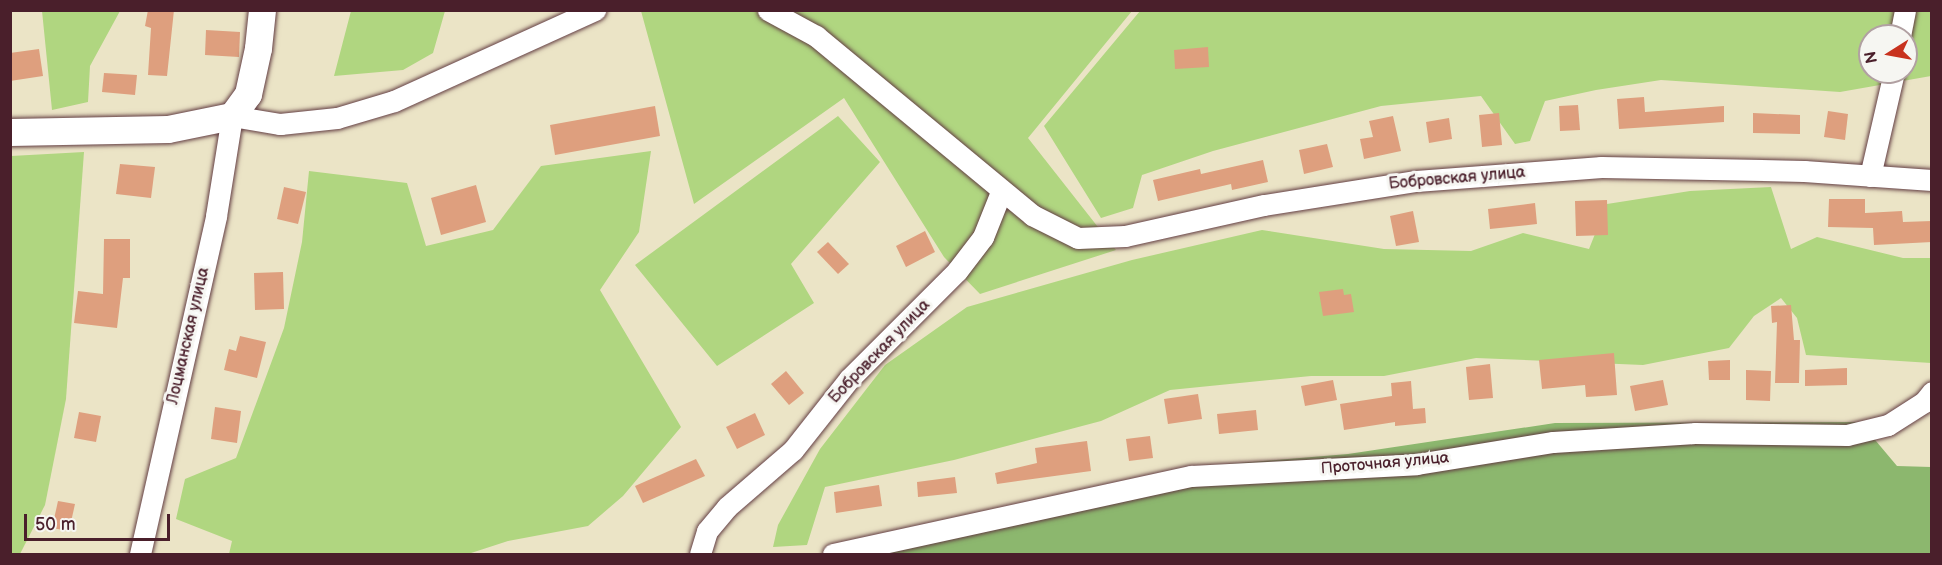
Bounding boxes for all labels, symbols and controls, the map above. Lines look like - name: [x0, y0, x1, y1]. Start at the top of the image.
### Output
- north arrow: [1858, 24, 1918, 84]
- text: N: [1861, 49, 1882, 65]
- street label: Бобровская улица: [1388, 163, 1526, 195]
- street label: Лоцманская улица: [164, 266, 214, 406]
- street label: Бобровская улица: [826, 296, 934, 408]
- street label: Проточная улица: [1320, 449, 1450, 479]
- scale bar: [27, 502, 172, 540]
- text: 50 m: [35, 514, 76, 535]

